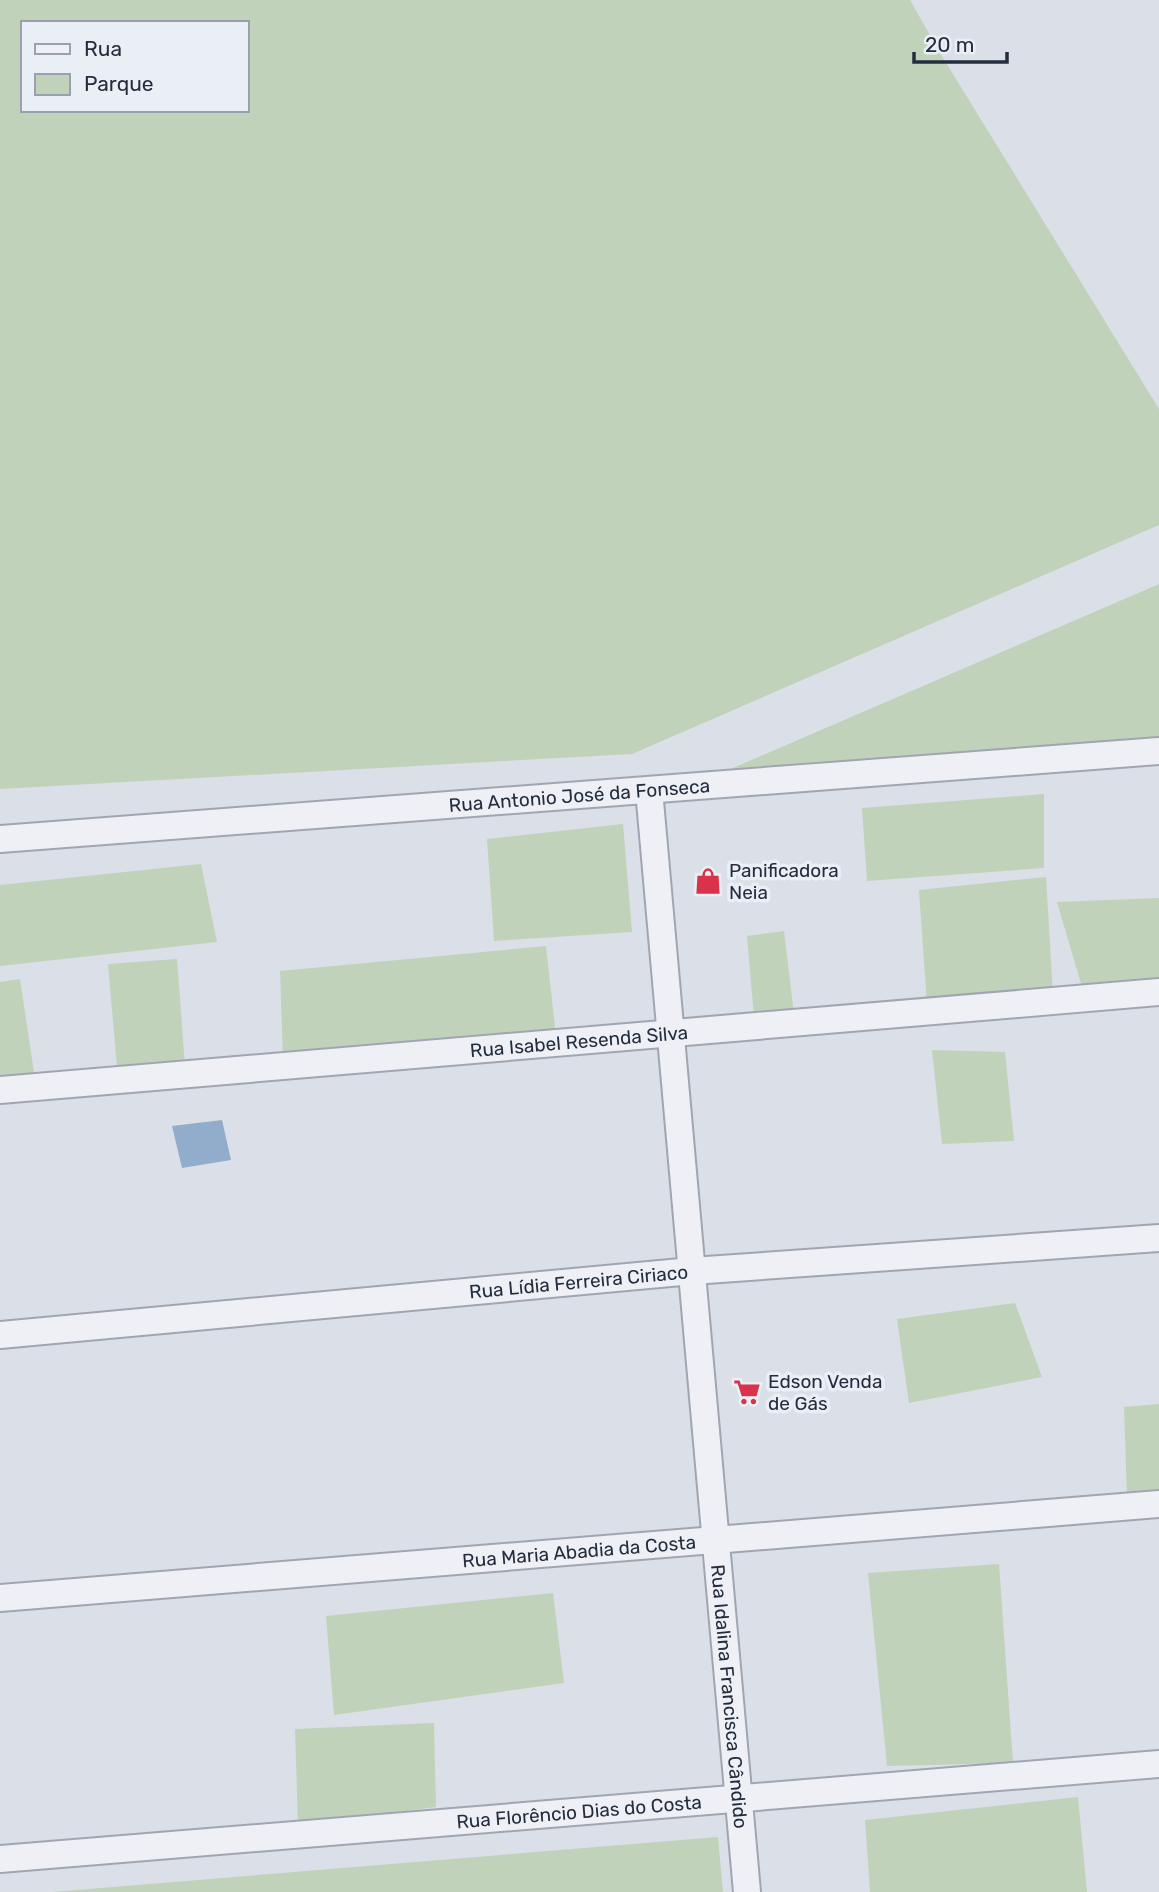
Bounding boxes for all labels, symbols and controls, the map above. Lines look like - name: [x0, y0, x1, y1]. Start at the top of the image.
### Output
- legend: [21, 21, 248, 112]
- scale bar: [914, 21, 1007, 65]
- text: 20 m: [925, 32, 974, 57]
- text: Rua: [84, 36, 122, 61]
- text: Parque: [84, 71, 154, 96]
- street label: Rua Antonio José da Fonseca: [448, 774, 711, 817]
- place label: Panificadora Neia: [729, 859, 839, 904]
- shop icon: Panificadora Neia: [693, 866, 723, 896]
- street label: Rua Isabel Resenda Silva: [469, 1021, 689, 1062]
- street label: Rua Lídia Ferreira Ciriaco: [468, 1260, 689, 1304]
- place label: Edson Venda de Gás: [768, 1370, 882, 1415]
- supermarket icon: Edson Venda de Gás: [732, 1377, 762, 1407]
- street label: Rua Maria Abadia da Costa: [461, 1531, 697, 1572]
- street label: Rua Idalina Francisca Cândido: [706, 1563, 752, 1830]
- street label: Rua Florêncio Dias do Costa: [455, 1791, 703, 1834]

